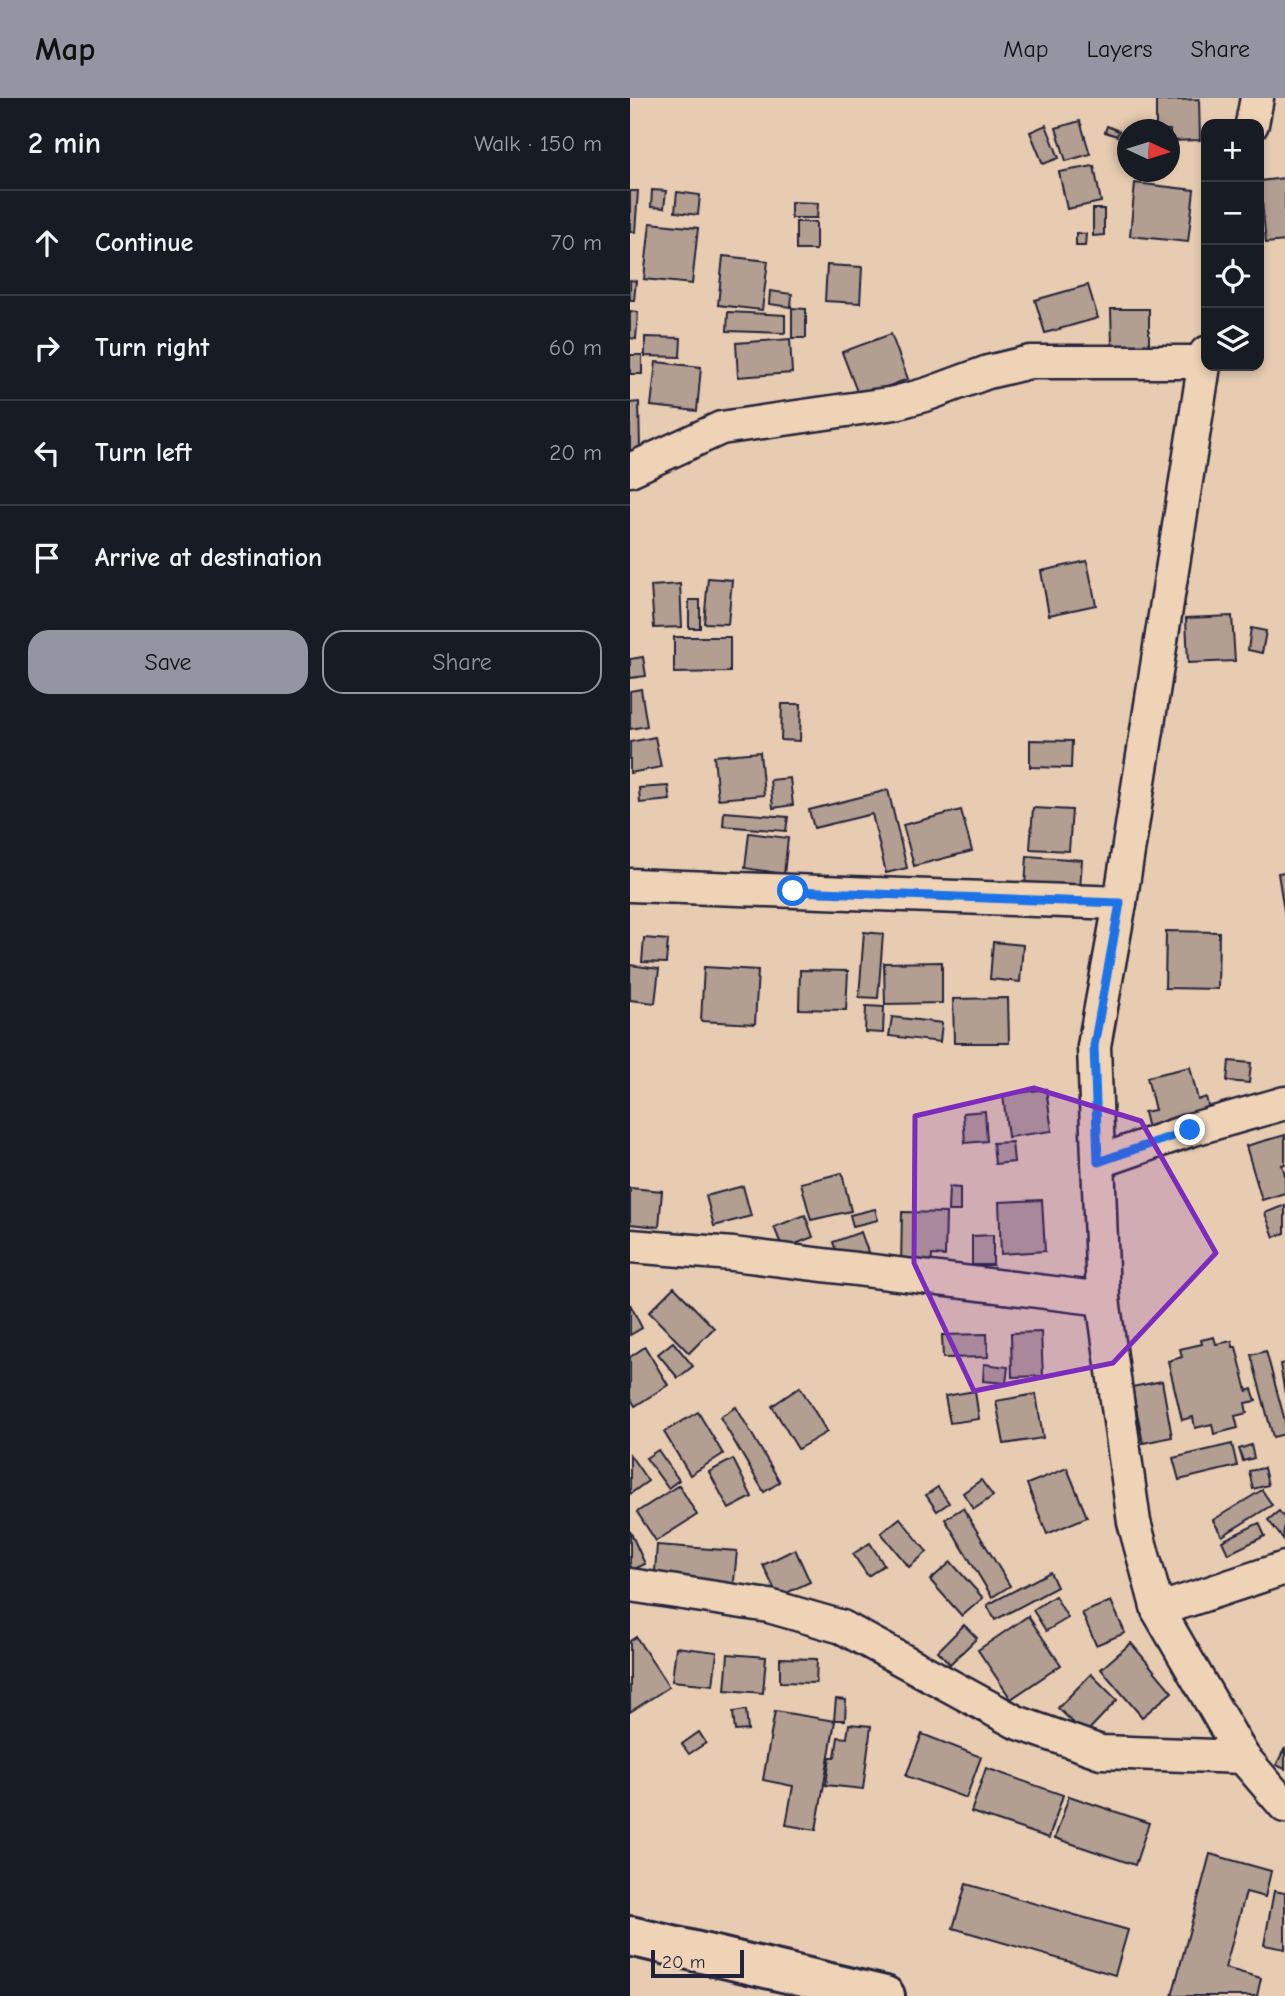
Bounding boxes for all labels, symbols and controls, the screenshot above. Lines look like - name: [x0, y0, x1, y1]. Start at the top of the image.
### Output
- text: Map: [35, 30, 96, 68]
- text: Map: [1003, 35, 1049, 63]
- text: Layers: [1087, 35, 1152, 63]
- text: Share: [1190, 35, 1250, 63]
- north arrow: [1117, 119, 1180, 182]
- map controls: [1201, 119, 1264, 371]
- button: +: [1201, 119, 1264, 182]
- text: 2 min: [28, 126, 101, 161]
- text: Walk · 150 m: [474, 130, 602, 157]
- button: −: [1201, 182, 1264, 245]
- icon: ahead: [28, 224, 66, 262]
- text: Continue: [95, 228, 193, 258]
- text: 70 m: [550, 229, 602, 256]
- button: locate: [1201, 245, 1264, 308]
- button: layers: [1201, 308, 1264, 371]
- icon: right: [28, 329, 66, 367]
- text: Turn right: [95, 333, 209, 363]
- text: 60 m: [549, 334, 602, 361]
- icon: left: [28, 434, 66, 472]
- text: Turn left: [95, 438, 192, 468]
- text: 20 m: [549, 439, 602, 466]
- icon: arrive: [28, 539, 66, 577]
- text: Arrive at destination: [95, 543, 322, 573]
- button: Save: [28, 630, 308, 694]
- button: Share: [322, 630, 602, 694]
- route start: [777, 875, 808, 906]
- route end: [1174, 1114, 1205, 1145]
- scale bar: [651, 1947, 744, 1979]
- text: 20 m: [662, 1951, 706, 1973]

